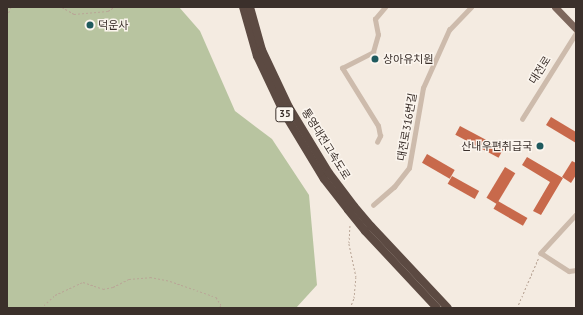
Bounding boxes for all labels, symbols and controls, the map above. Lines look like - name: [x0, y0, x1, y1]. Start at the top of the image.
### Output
- place label: 덕운사: [98, 18, 128, 32]
- marker: 덕운사: [85, 20, 95, 30]
- place label: 상아유치원: [383, 52, 434, 66]
- marker: 상아유치원: [370, 54, 380, 64]
- street label: 대전로: [526, 54, 554, 86]
- street label: 대전로316번길: [395, 92, 419, 162]
- road number: 35: [275, 106, 295, 122]
- street label: 통영대전고속도로: [299, 106, 353, 182]
- place label: 산내우편취급국: [461, 139, 532, 153]
- marker: 산내우편취급국: [535, 141, 545, 151]

